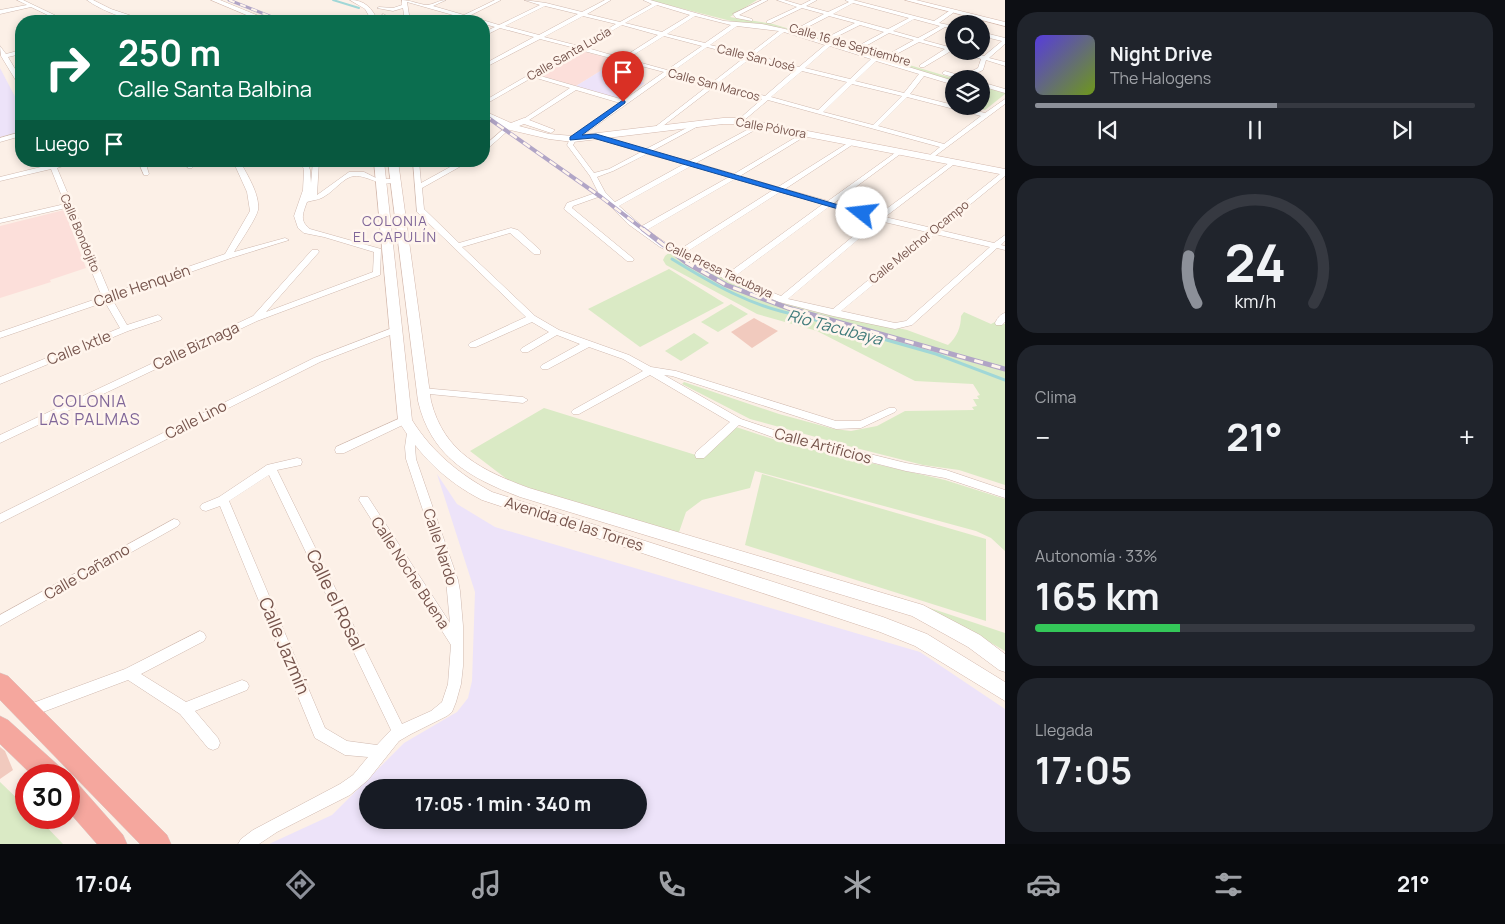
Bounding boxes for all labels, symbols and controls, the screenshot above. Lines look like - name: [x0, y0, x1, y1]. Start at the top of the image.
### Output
- map controls: [945, 15, 990, 115]
- button: search: [945, 15, 990, 60]
- street label: Calle 16 de Septiembre: [787, 19, 913, 70]
- street label: Calle Santa Lucía: [524, 23, 614, 85]
- text: 250 m: [118, 29, 221, 77]
- icon: right: [35, 35, 100, 100]
- street label: Calle San José: [715, 40, 797, 75]
- text: Night Drive: [1110, 41, 1212, 67]
- pin: [602, 51, 644, 102]
- icon: arrive: [609, 58, 637, 86]
- street label: Calle San Marcos: [666, 64, 762, 105]
- text: The Halogens: [1110, 67, 1211, 89]
- button: layers: [945, 70, 990, 115]
- text: Calle Santa Balbina: [118, 74, 312, 104]
- street label: Calle Pólvora: [735, 113, 808, 142]
- icon: previous: [1094, 116, 1122, 144]
- icon: pause: [1241, 116, 1269, 144]
- icon: next: [1388, 116, 1416, 144]
- icon: arrive: [100, 130, 128, 158]
- text: Luego: [35, 131, 90, 157]
- position arrow: [835, 186, 887, 238]
- street label: Calle Bondojito: [56, 191, 105, 275]
- street label: Calle Melchor Ocampo: [865, 196, 972, 287]
- district label: COLONIA EL CAPULÍN: [353, 211, 437, 246]
- text: 24: [1224, 227, 1286, 298]
- street label: Calle Presa Tacubaya: [663, 237, 776, 302]
- street label: Calle Henquén: [91, 259, 193, 312]
- text: km/h: [1234, 289, 1276, 313]
- water label: Río Tacubaya: [785, 304, 886, 350]
- street label: Calle Biznaga: [149, 316, 242, 375]
- street label: Calle Ixtle: [44, 325, 114, 370]
- text: Clima: [1035, 386, 1076, 408]
- district label: COLONIA LAS PALMAS: [39, 390, 141, 430]
- street label: Calle Lino: [161, 395, 230, 444]
- text: 21°: [1226, 410, 1283, 462]
- text: −: [1035, 418, 1050, 456]
- text: +: [1459, 418, 1475, 456]
- street label: Calle Artificios: [772, 422, 874, 469]
- street label: Avenida de las Torres: [502, 491, 646, 556]
- street label: Calle Nardo: [418, 506, 463, 588]
- street label: Calle Noche Buena: [366, 513, 455, 633]
- street label: Calle Cañamo: [40, 538, 134, 605]
- street label: Calle el Rosal: [301, 545, 371, 654]
- text: Autonomía · 33%: [1035, 545, 1157, 567]
- text: 165 km: [1035, 569, 1160, 621]
- street label: Calle Jazmín: [254, 593, 316, 698]
- text: Llegada: [1035, 719, 1093, 741]
- text: 17:05: [1035, 743, 1132, 795]
- speed limit sign: 30: [15, 764, 80, 829]
- text: 17:05 · 1 min · 340 m: [415, 791, 591, 817]
- icon: directions: [283, 867, 318, 902]
- icon: music: [469, 867, 504, 902]
- icon: phone: [654, 867, 689, 902]
- icon: climate: [840, 867, 875, 902]
- icon: car: [1026, 867, 1061, 902]
- icon: filters: [1211, 867, 1246, 902]
- text: 17:04: [75, 869, 132, 899]
- text: 21°: [1397, 869, 1430, 899]

